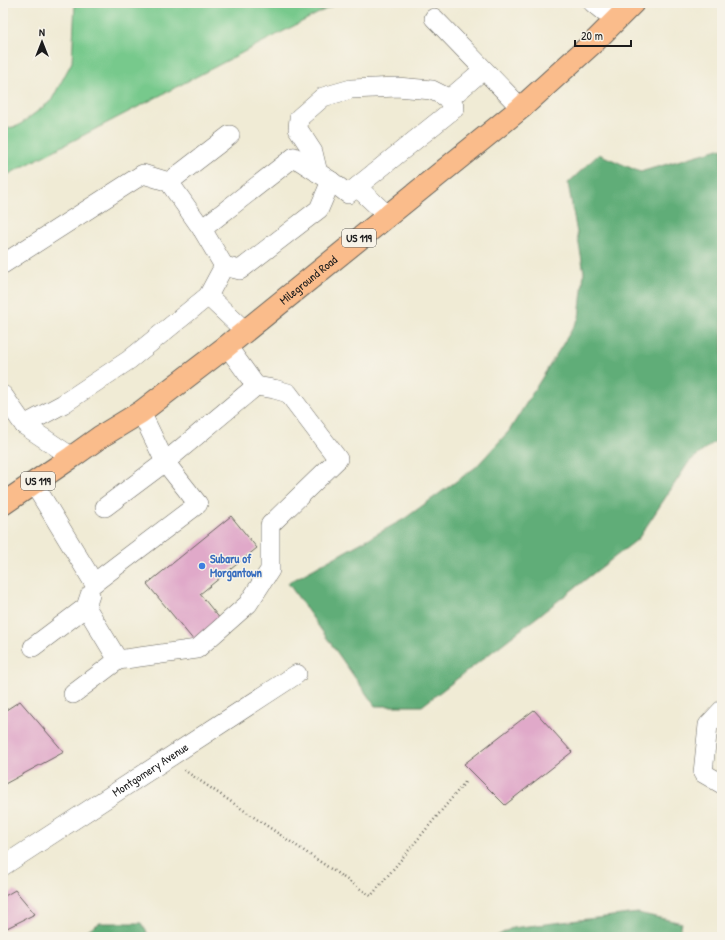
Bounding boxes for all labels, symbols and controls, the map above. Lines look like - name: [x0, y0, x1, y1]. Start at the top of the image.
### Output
- north arrow: [22, 22, 62, 62]
- scale bar: [575, 22, 631, 48]
- text: N: [39, 25, 45, 39]
- text: 20 m: [581, 27, 603, 44]
- road number: US 119: [342, 229, 376, 247]
- street label: Mileground Road: [275, 251, 341, 308]
- road number: US 119: [21, 472, 55, 490]
- place label: Subaru of Morgantown: [210, 550, 263, 582]
- marker: Subaru of Morgantown: [197, 561, 207, 571]
- street label: Montgomery Avenue: [109, 738, 192, 800]

